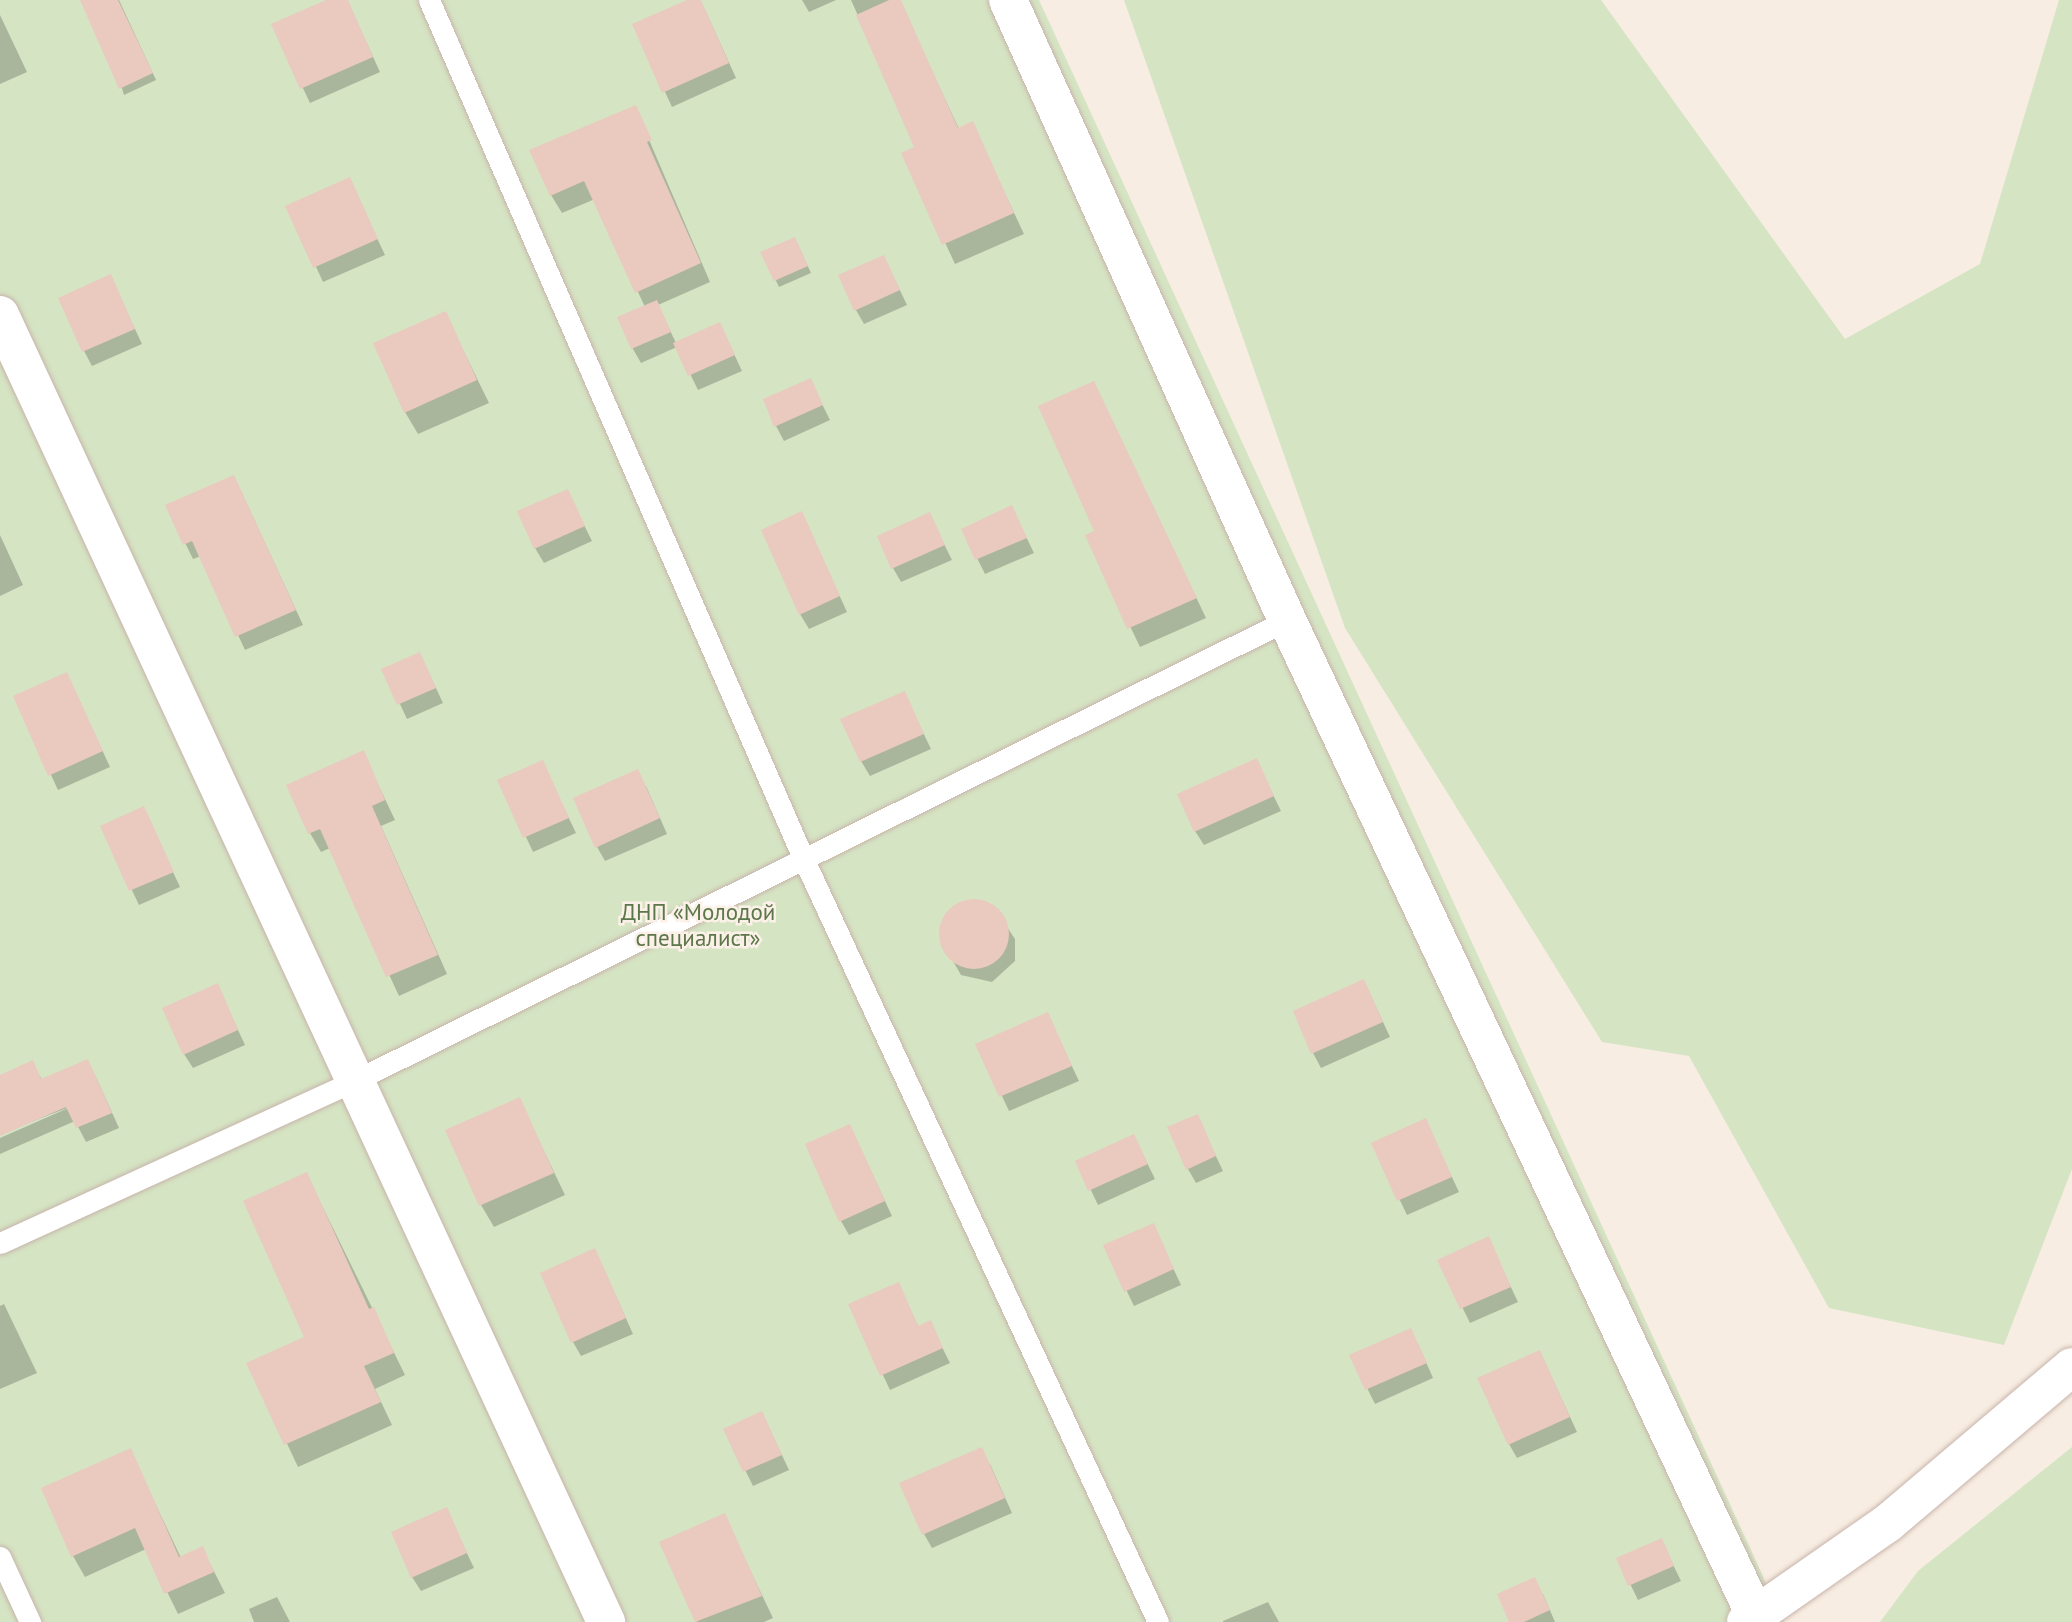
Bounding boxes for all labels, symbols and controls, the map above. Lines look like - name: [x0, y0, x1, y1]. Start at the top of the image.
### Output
- park label: ДНП «Молодой специалист»: [621, 898, 775, 952]

